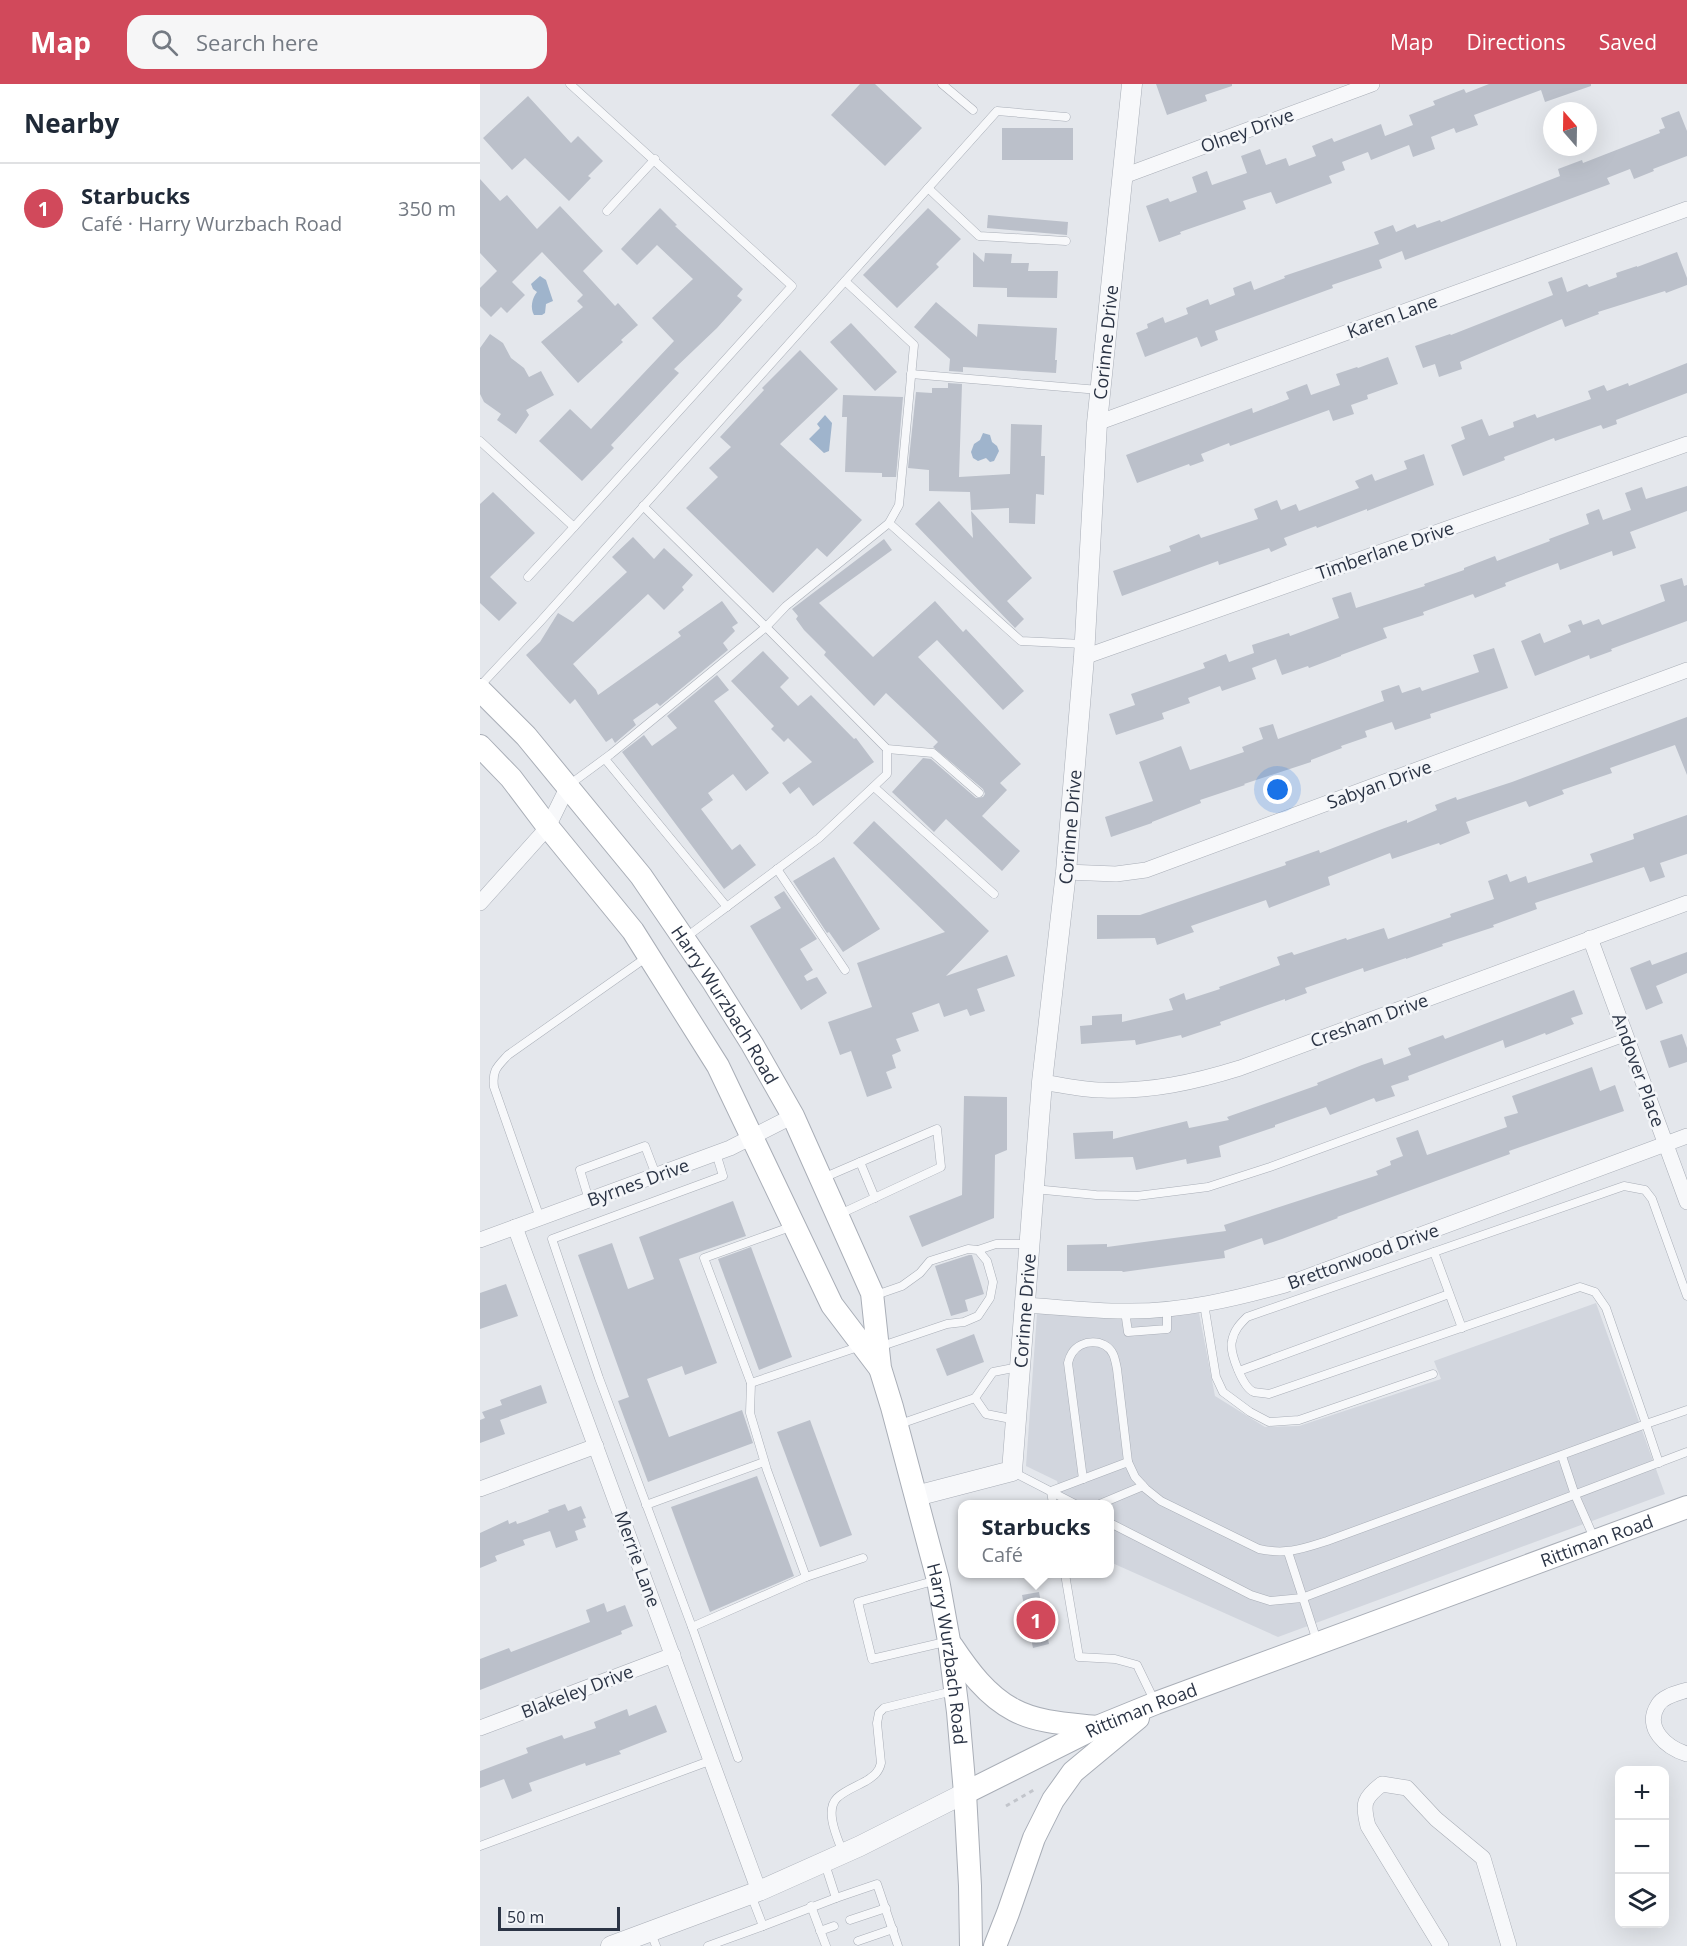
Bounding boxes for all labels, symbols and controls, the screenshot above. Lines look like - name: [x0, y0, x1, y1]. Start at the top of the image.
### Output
- search box: [127, 15, 547, 69]
- text: Map: [30, 23, 91, 61]
- icon: search: [148, 26, 181, 59]
- text: Search here: [196, 27, 319, 57]
- text: Map: [1390, 28, 1433, 56]
- text: Directions: [1466, 28, 1566, 56]
- text: Saved: [1599, 28, 1657, 56]
- street label: Olney Drive: [1197, 102, 1297, 158]
- north arrow: [1543, 102, 1597, 156]
- text: Nearby: [24, 105, 119, 141]
- text: Starbucks: [81, 180, 190, 210]
- text: 1: [38, 195, 49, 222]
- text: 350 m: [398, 195, 456, 222]
- text: Café · Harry Wurzbach Road: [81, 210, 342, 237]
- street label: Corinne Drive: [1087, 284, 1123, 401]
- street label: Karen Lane: [1343, 289, 1441, 343]
- street label: Timberlane Drive: [1313, 515, 1457, 585]
- street label: Sabyan Drive: [1323, 754, 1435, 814]
- street label: Corinne Drive: [1053, 769, 1087, 886]
- your location: [1263, 775, 1292, 804]
- street label: Harry Wurzbach Road: [666, 920, 784, 1088]
- street label: Cresham Drive: [1307, 988, 1431, 1052]
- street label: Andover Place: [1607, 1010, 1671, 1130]
- street label: Byrnes Drive: [584, 1153, 692, 1211]
- street label: Brettonwood Drive: [1284, 1218, 1442, 1294]
- street label: Corinne Drive: [1008, 1252, 1041, 1369]
- popup: [958, 1500, 1114, 1578]
- street label: Merrie Lane: [609, 1507, 667, 1611]
- street label: Rittiman Road: [1537, 1509, 1656, 1572]
- text: Starbucks: [981, 1511, 1091, 1541]
- text: Café: [981, 1541, 1023, 1568]
- street label: Harry Wurzbach Road: [922, 1560, 973, 1746]
- pin: 1: [1016, 1598, 1056, 1642]
- street label: Blakeley Drive: [518, 1659, 636, 1723]
- street label: Rittiman Road: [1081, 1677, 1200, 1743]
- map controls: [1615, 1766, 1669, 1928]
- button: +: [1615, 1766, 1669, 1820]
- button: −: [1615, 1820, 1669, 1874]
- button: layers: [1615, 1874, 1669, 1928]
- scale bar: [498, 1904, 620, 1932]
- text: 50 m: [507, 1906, 544, 1928]

